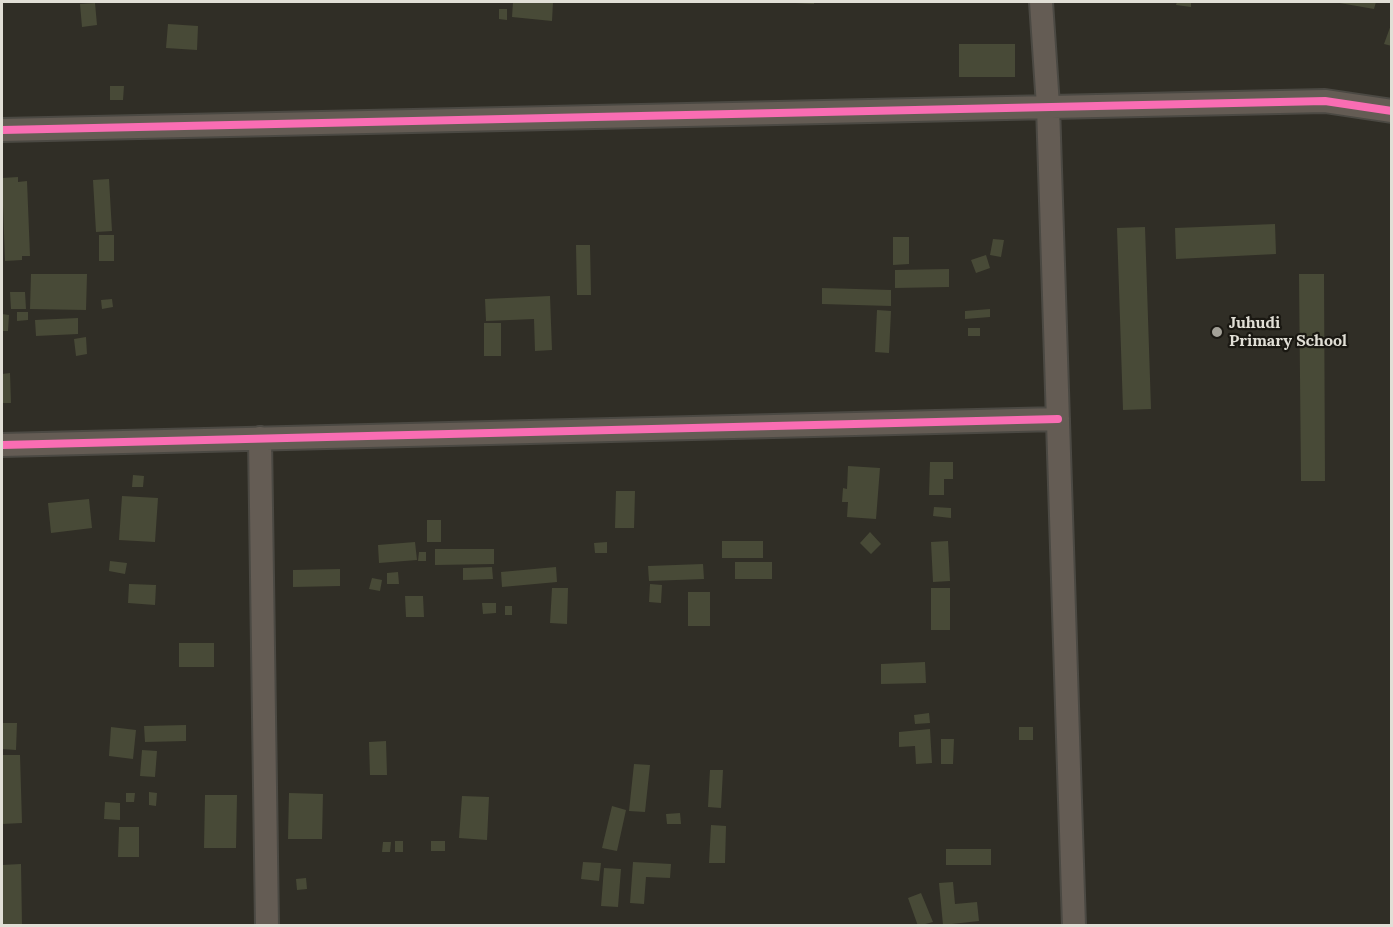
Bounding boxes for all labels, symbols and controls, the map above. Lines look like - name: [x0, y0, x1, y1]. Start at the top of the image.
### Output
- place label: Juhudi Primary School: [1229, 313, 1347, 351]
- marker: Juhudi Primary School: [1210, 325, 1224, 339]

